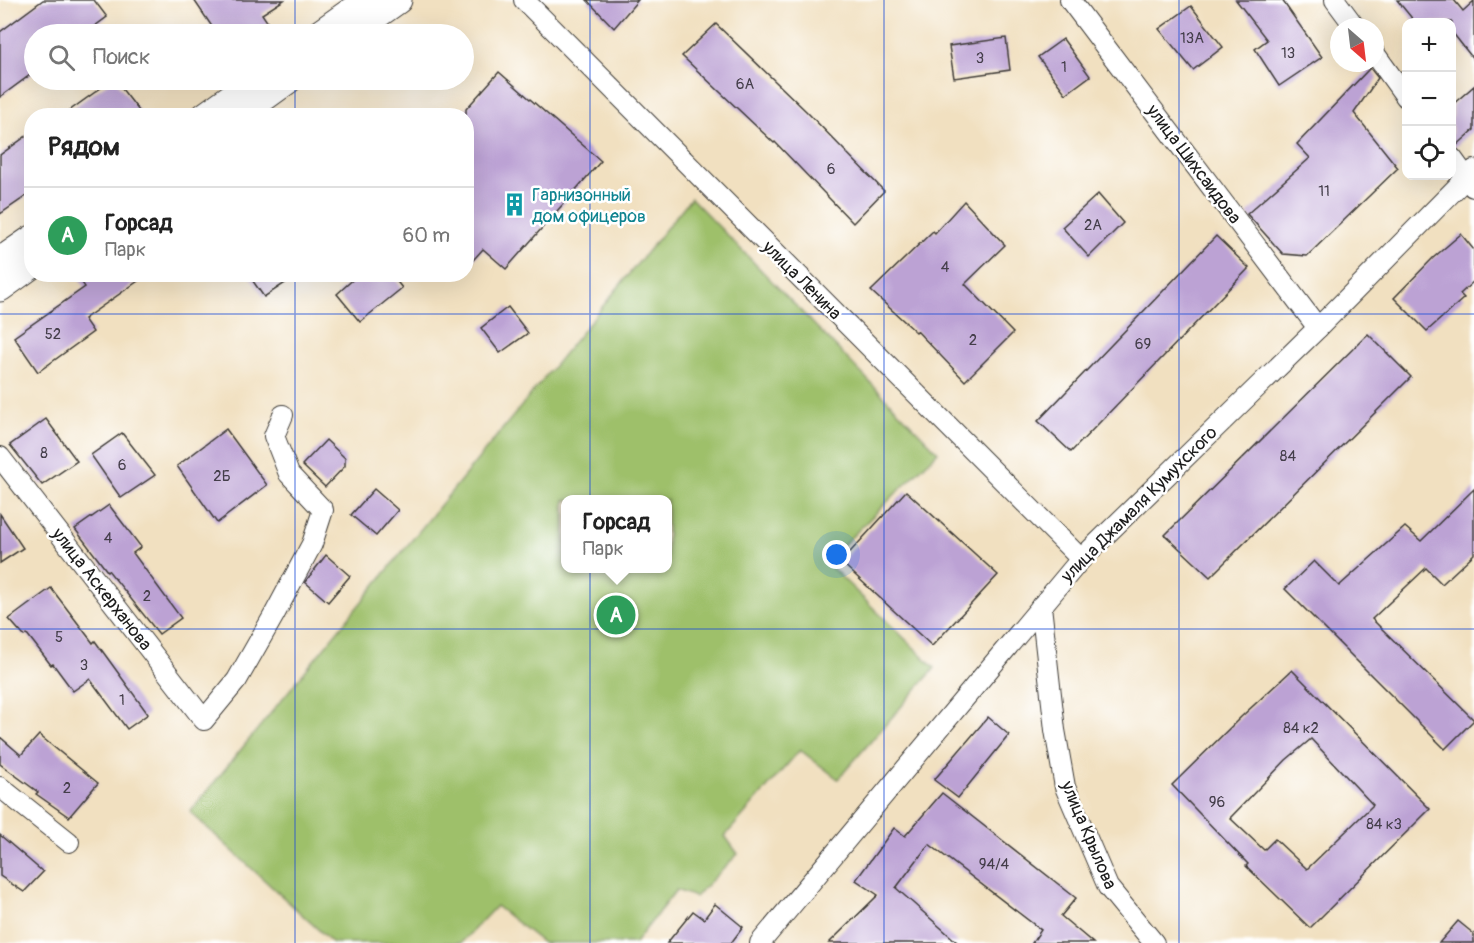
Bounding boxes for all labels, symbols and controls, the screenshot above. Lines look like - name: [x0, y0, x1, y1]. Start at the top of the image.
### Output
- north arrow: [1330, 18, 1384, 72]
- map controls: [1402, 18, 1456, 180]
- button: +: [1402, 18, 1456, 72]
- search box: [24, 24, 474, 90]
- house number: 13А: [1180, 29, 1204, 48]
- icon: search: [45, 41, 78, 74]
- text: Поиск: [93, 43, 150, 71]
- house number: 13: [1281, 44, 1295, 63]
- house number: 3: [976, 49, 984, 68]
- house number: 1: [1061, 58, 1067, 77]
- button: −: [1402, 72, 1456, 126]
- house number: 6А: [736, 75, 754, 94]
- street label: улица Шихсаидова: [1141, 99, 1246, 229]
- button: locate: [1402, 126, 1456, 180]
- text: Рядом: [48, 131, 120, 163]
- house number: 6: [827, 160, 835, 179]
- house number: 11: [1318, 182, 1330, 201]
- place label: Гарнизонный дом офицеров: [532, 184, 646, 228]
- building icon: Гарнизонный дом офицеров: [501, 192, 527, 218]
- text: Горсад: [105, 209, 172, 237]
- house number: 2А: [1084, 216, 1102, 235]
- text: A: [61, 223, 74, 248]
- text: 60 m: [403, 223, 450, 248]
- street label: улица Ленина: [756, 235, 846, 325]
- text: Парк: [105, 237, 146, 262]
- house number: 4: [941, 258, 950, 277]
- house number: 52: [45, 325, 61, 344]
- house number: 2: [969, 331, 977, 350]
- house number: 69: [1135, 335, 1151, 354]
- street label: улица Джамаля Кумухского: [1056, 421, 1223, 588]
- house number: 8: [40, 444, 48, 463]
- house number: 84: [1280, 447, 1296, 466]
- house number: 6: [118, 456, 126, 475]
- house number: 2Б: [213, 467, 231, 486]
- popup: [561, 495, 672, 573]
- text: Горсад: [583, 508, 650, 536]
- street label: улица Аскерханова: [46, 523, 157, 655]
- house number: 4: [104, 529, 113, 548]
- text: Парк: [583, 536, 624, 561]
- your location: [822, 540, 851, 569]
- house number: 2: [143, 587, 151, 606]
- pin: A: [596, 592, 636, 638]
- house number: 5: [55, 628, 63, 647]
- house number: 3: [80, 656, 88, 675]
- house number: 1: [119, 691, 125, 710]
- house number: 84 к2: [1283, 719, 1319, 738]
- street label: улица Крылова: [1055, 777, 1122, 893]
- house number: 2: [63, 779, 71, 798]
- house number: 96: [1209, 793, 1225, 812]
- house number: 84 к3: [1366, 815, 1402, 834]
- house number: 94/4: [979, 855, 1010, 874]

